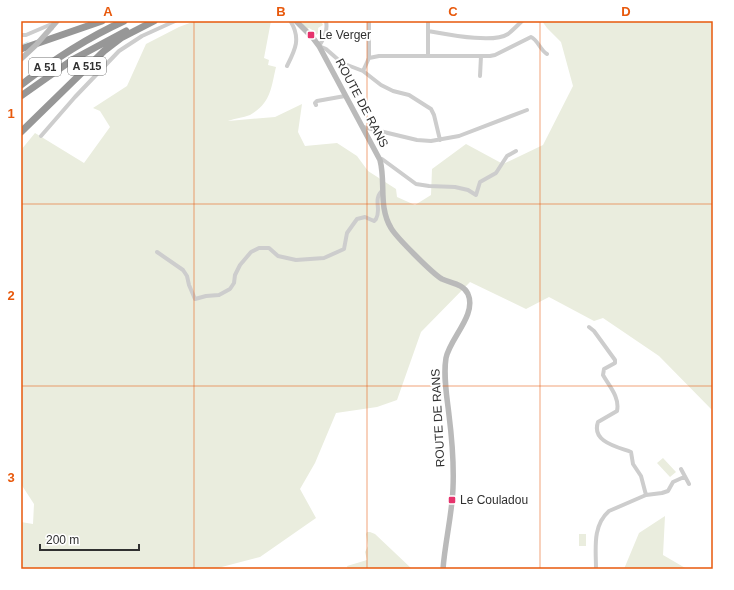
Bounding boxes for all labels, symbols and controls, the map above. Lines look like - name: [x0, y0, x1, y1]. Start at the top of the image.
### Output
- text: A: [103, 4, 113, 19]
- text: B: [276, 4, 286, 19]
- text: C: [448, 4, 458, 19]
- text: D: [621, 4, 631, 19]
- place label: Le Verger: [319, 28, 371, 42]
- marker: Le Verger: [306, 30, 316, 40]
- street label: ROUTE DE RANS: [333, 56, 391, 150]
- road number: A 515: [68, 57, 106, 75]
- road number: A 51: [29, 58, 61, 76]
- text: 1: [7, 106, 15, 121]
- text: 2: [7, 288, 15, 303]
- street label: ROUTE DE RANS: [428, 368, 448, 468]
- text: 3: [7, 470, 15, 485]
- place label: Le Couladou: [460, 493, 528, 507]
- marker: Le Couladou: [447, 495, 457, 505]
- scale bar: [40, 526, 139, 552]
- text: 200 m: [46, 533, 79, 547]

